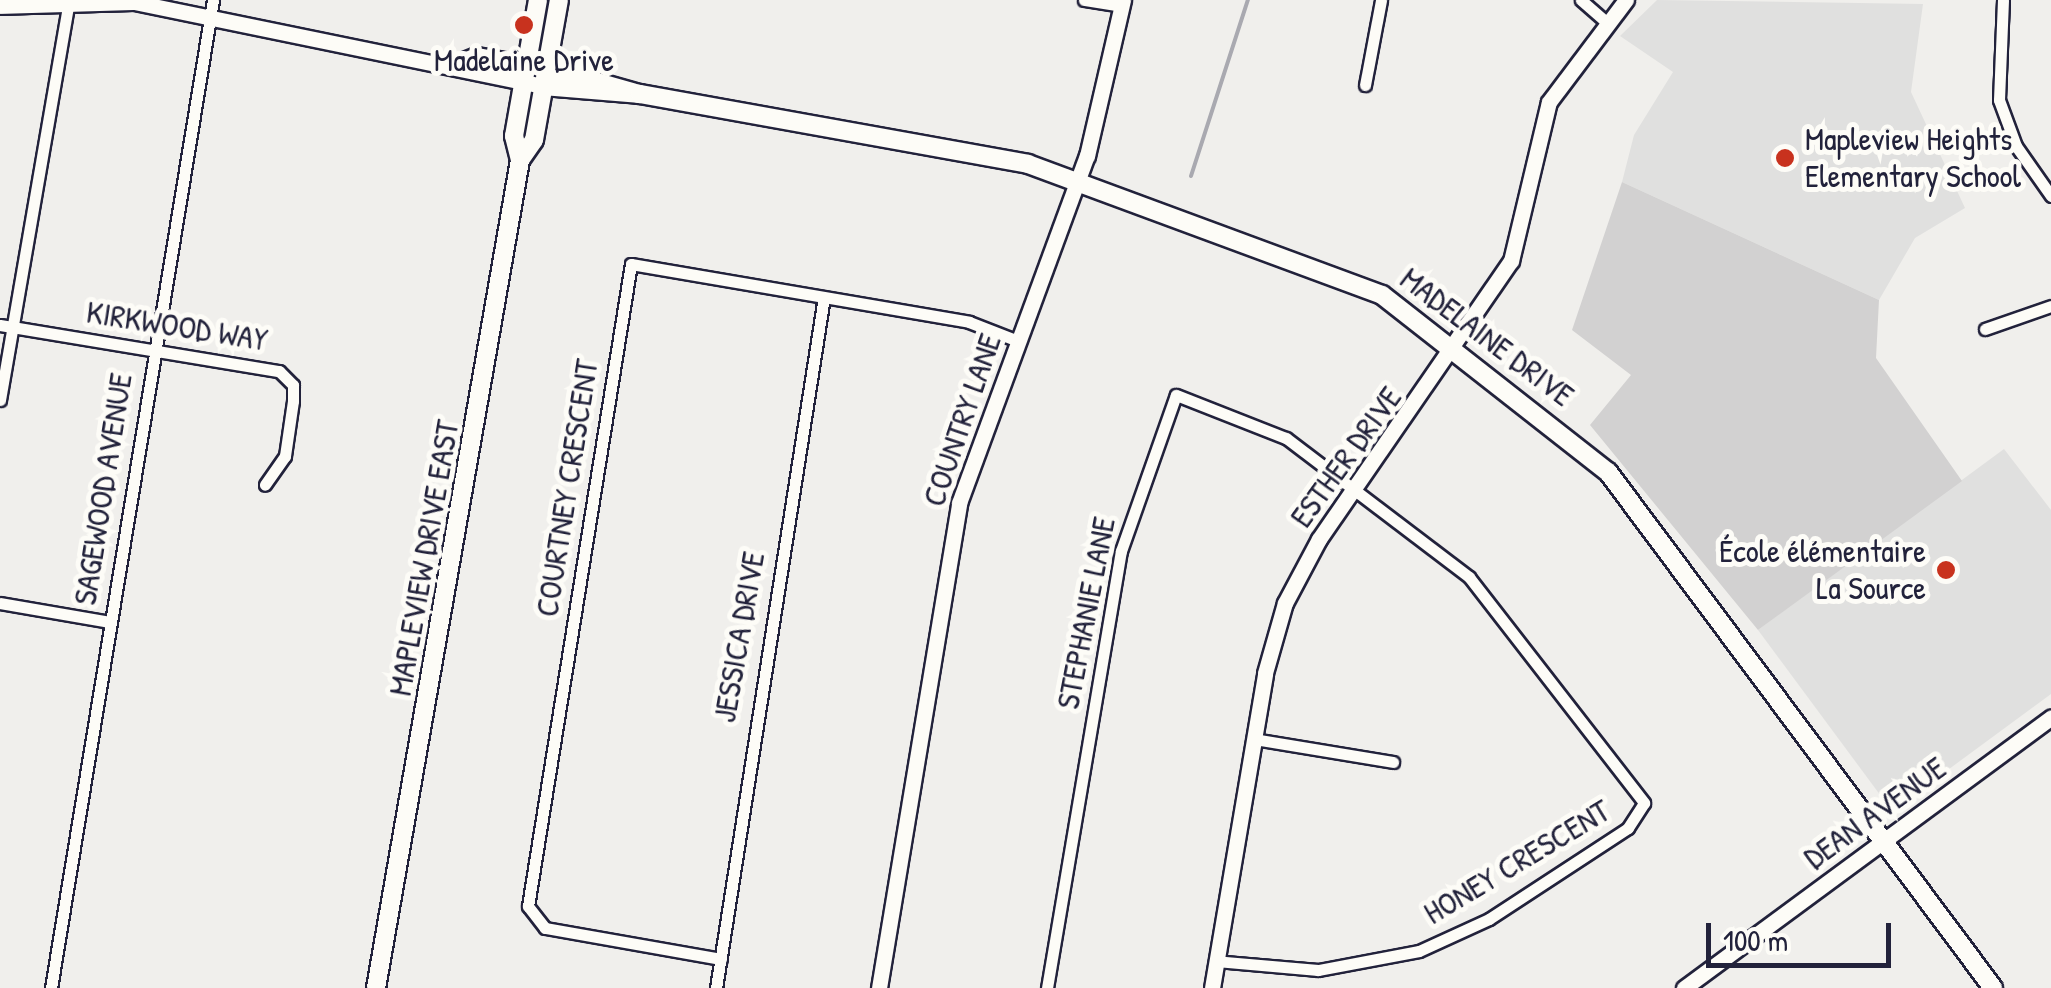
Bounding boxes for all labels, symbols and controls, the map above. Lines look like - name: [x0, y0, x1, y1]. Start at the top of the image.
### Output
- marker: Madelaine Drive: [513, 14, 535, 36]
- place label: Madelaine Drive: [434, 41, 614, 79]
- place label: Mapleview Heights Elementary School: [1805, 121, 2021, 196]
- marker: Mapleview Heights Elementary School: [1774, 147, 1796, 169]
- street label: MADELAINE DRIVE: [1393, 259, 1581, 415]
- street label: KIRKWOOD WAY: [84, 293, 270, 359]
- street label: COUNTRY LANE: [915, 329, 1009, 511]
- street label: COURTNEY CRESCENT: [528, 357, 606, 619]
- street label: SAGEWOOD AVENUE: [66, 370, 140, 608]
- street label: ESTHER DRIVE: [1282, 379, 1410, 535]
- street label: MAPLEVIEW DRIVE EAST: [381, 417, 467, 699]
- street label: STEPHANIE LANE: [1049, 514, 1123, 712]
- place label: École élémentaire La Source: [1719, 533, 1926, 608]
- street label: JESSICA DRIVE: [705, 549, 773, 725]
- marker: École élémentaire La Source: [1935, 559, 1957, 581]
- street label: DEAN AVENUE: [1797, 749, 1953, 877]
- street label: HONEY CRESCENT: [1417, 791, 1617, 933]
- scale bar: [1711, 903, 1896, 965]
- text: 100 m: [1723, 920, 1788, 960]

